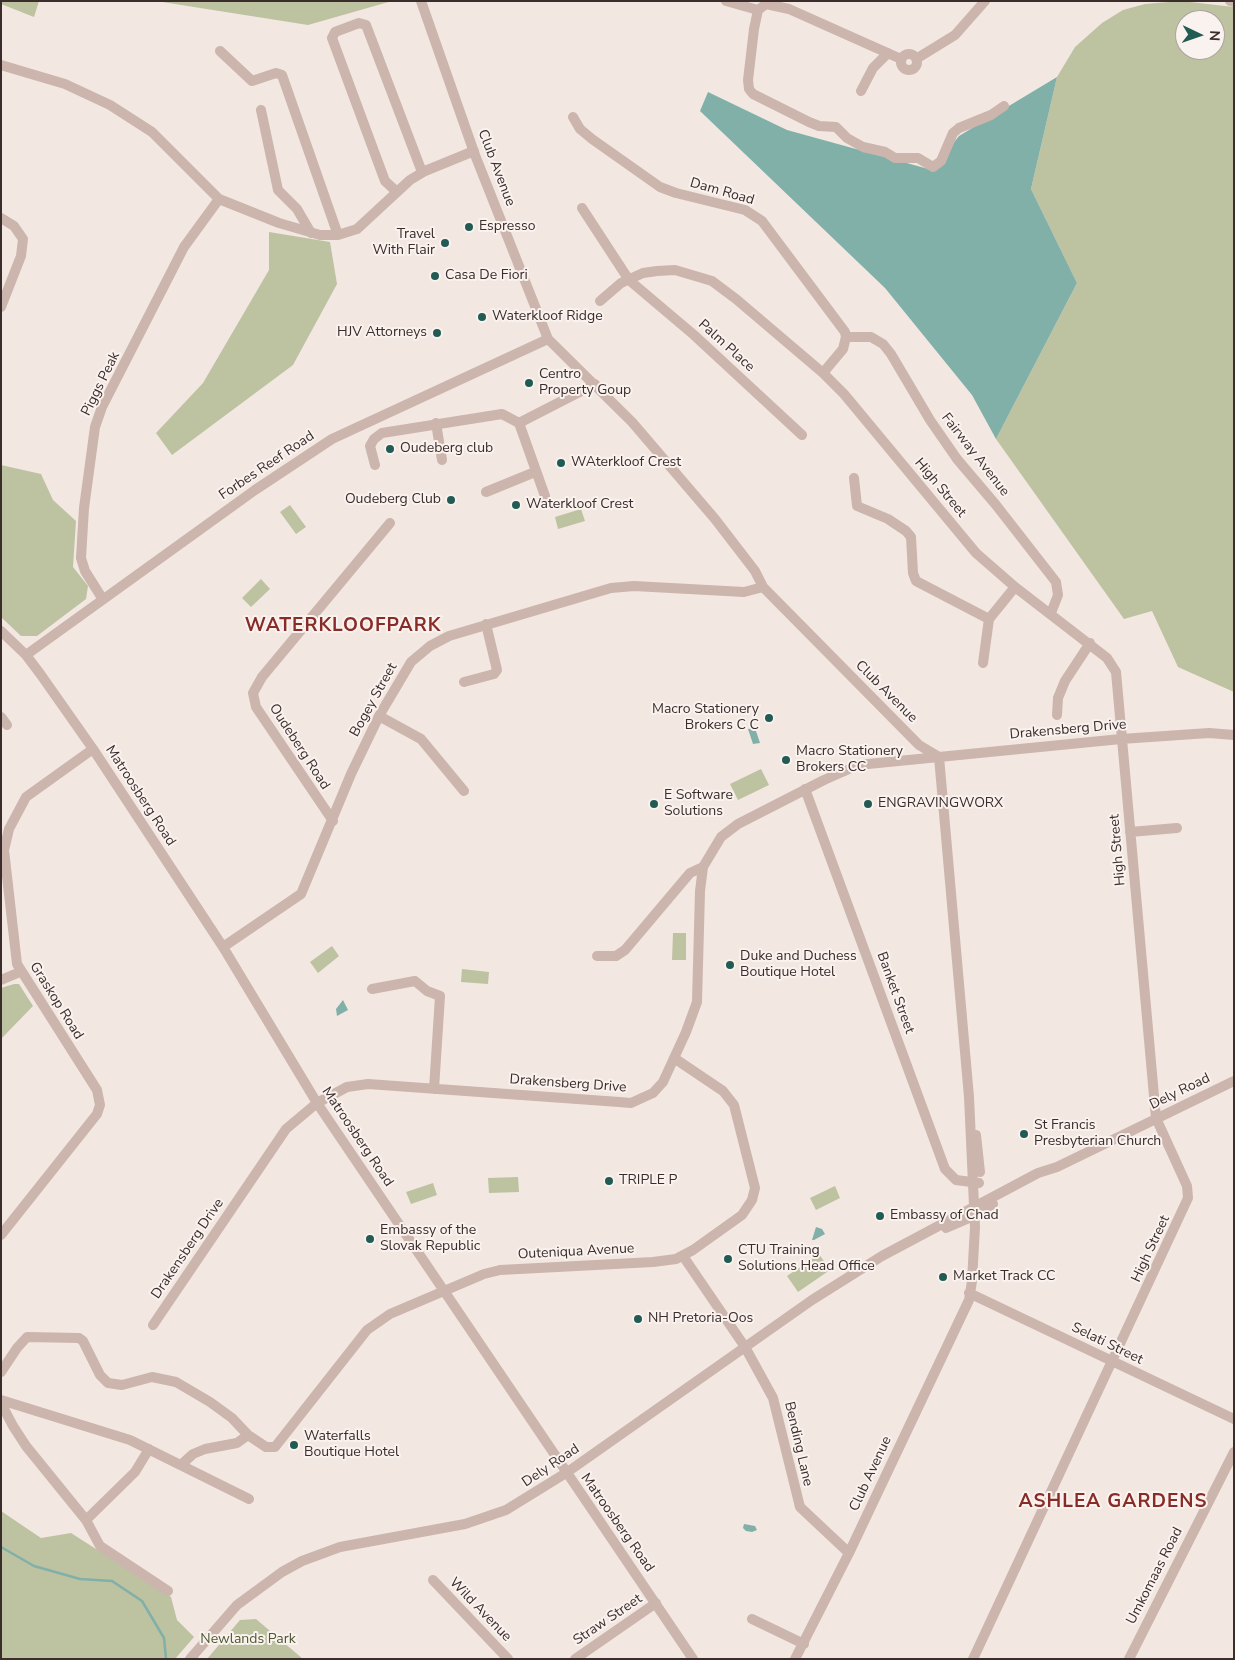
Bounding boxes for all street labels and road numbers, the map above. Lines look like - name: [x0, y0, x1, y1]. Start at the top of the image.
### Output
- street label: Club Avenue: [474, 127, 518, 209]
- street label: Dam Road: [688, 175, 756, 209]
- street label: Palm Place: [694, 316, 758, 376]
- street label: Piggs Peak: [78, 349, 124, 419]
- street label: Fairway Avenue: [937, 410, 1013, 500]
- street label: Forbes Reef Road: [216, 428, 318, 504]
- street label: High Street: [910, 455, 970, 521]
- street label: Club Avenue: [851, 657, 921, 727]
- street label: Bogey Street: [347, 660, 401, 740]
- street label: Oudeberg Road: [265, 701, 333, 793]
- street label: Drakensberg Drive: [1009, 717, 1127, 743]
- street label: Matroosberg Road: [101, 743, 179, 849]
- street label: High Street: [1107, 813, 1129, 887]
- street label: Banket Street: [872, 950, 918, 1036]
- street label: Graskop Road: [26, 959, 86, 1043]
- street label: Dely Road: [1147, 1070, 1213, 1114]
- street label: Drakensberg Drive: [509, 1072, 627, 1096]
- street label: Matroosberg Road: [317, 1084, 397, 1190]
- street label: Drakensberg Drive: [148, 1196, 228, 1302]
- street label: High Street: [1128, 1213, 1174, 1285]
- street label: Outeniqua Avenue: [517, 1241, 635, 1263]
- street label: Selati Street: [1068, 1319, 1146, 1369]
- street label: Bending Lane: [780, 1400, 816, 1488]
- street label: Club Avenue: [846, 1434, 896, 1514]
- street label: Dely Road: [519, 1441, 583, 1491]
- street label: Matroosberg Road: [577, 1470, 657, 1576]
- street label: Umkomaas Road: [1123, 1525, 1187, 1627]
- street label: Wild Avenue: [445, 1575, 515, 1645]
- street label: Straw Street: [570, 1591, 646, 1649]

